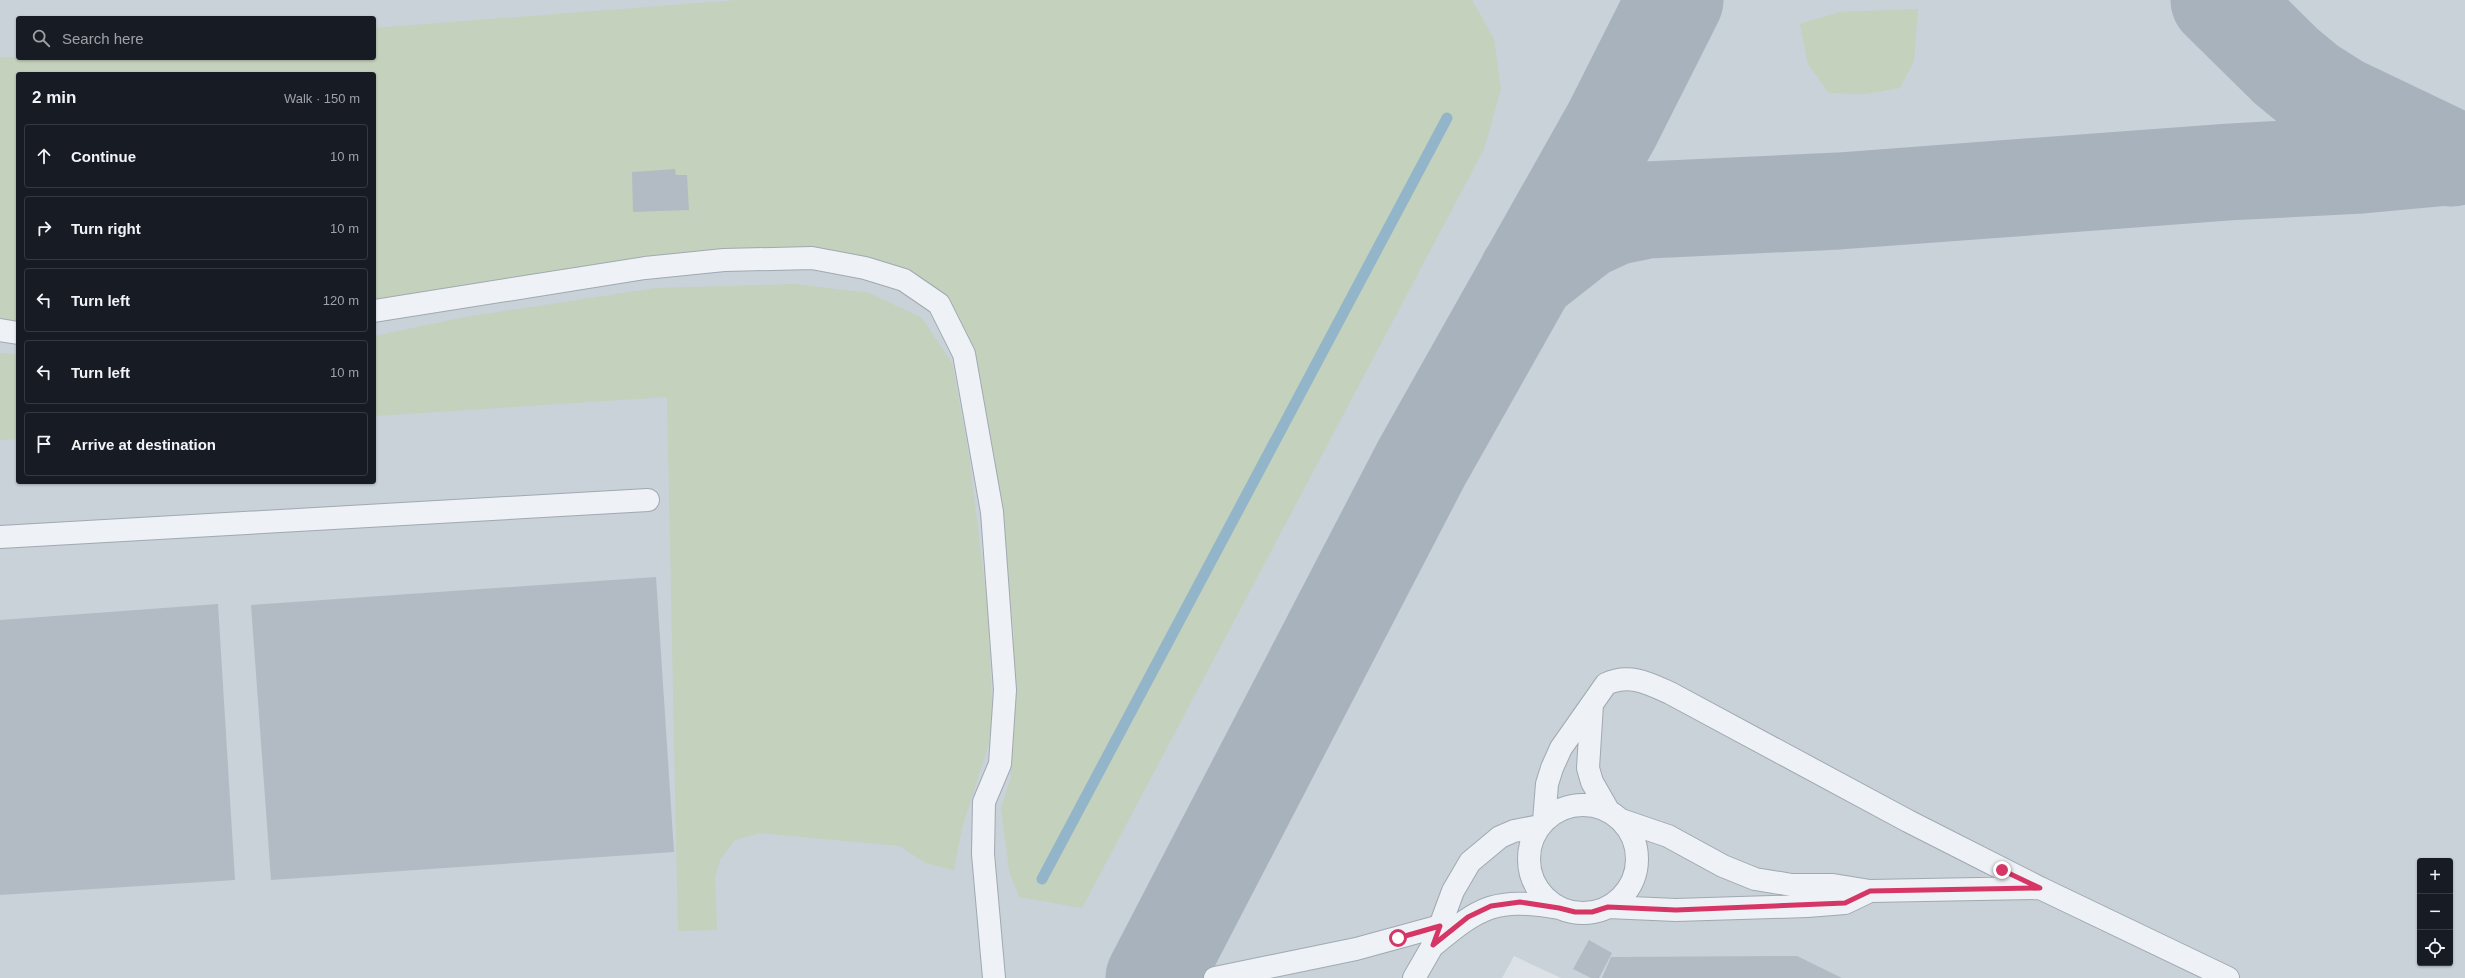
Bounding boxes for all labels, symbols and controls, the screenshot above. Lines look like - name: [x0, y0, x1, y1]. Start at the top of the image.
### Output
- search box: [16, 16, 376, 60]
- icon: search: [30, 27, 52, 49]
- text: Search here: [62, 30, 144, 47]
- text: 2 min: [32, 88, 76, 107]
- text: Walk · 150 m: [284, 91, 360, 106]
- icon: ahead: [33, 145, 55, 167]
- text: Continue: [71, 148, 136, 165]
- text: 10 m: [330, 149, 359, 164]
- icon: right: [33, 217, 55, 239]
- text: Turn right: [71, 220, 141, 237]
- text: 10 m: [330, 221, 359, 236]
- icon: left: [33, 289, 55, 311]
- text: Turn left: [71, 292, 130, 309]
- text: 120 m: [323, 293, 359, 308]
- icon: left: [33, 361, 55, 383]
- text: Turn left: [71, 364, 130, 381]
- text: 10 m: [330, 365, 359, 380]
- icon: arrive: [33, 433, 55, 455]
- text: Arrive at destination: [71, 436, 216, 453]
- map controls: [2417, 858, 2453, 966]
- button: +: [2417, 858, 2453, 894]
- route end: [1993, 861, 2011, 879]
- button: −: [2417, 894, 2453, 930]
- route start: [1389, 929, 1407, 947]
- button: locate: [2417, 930, 2453, 966]

